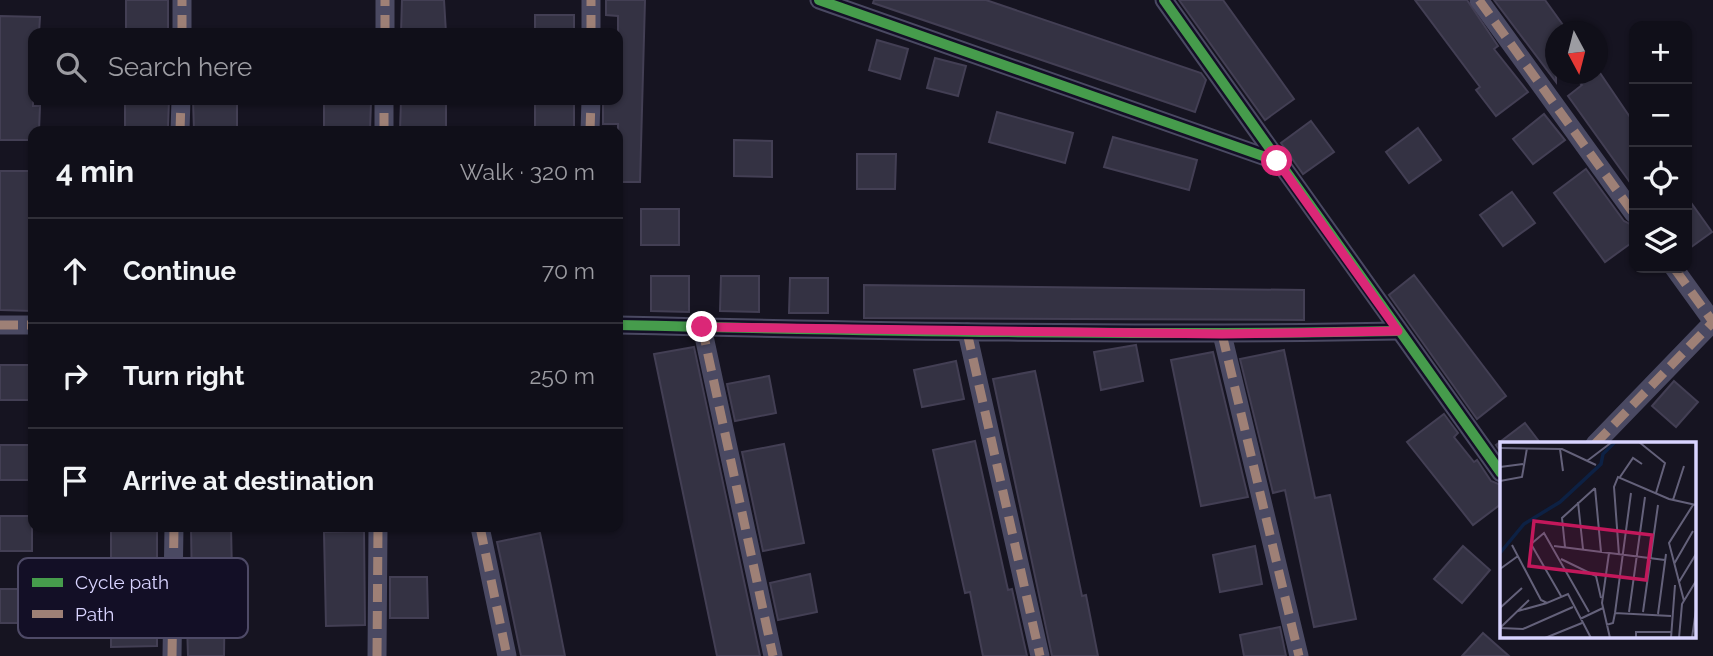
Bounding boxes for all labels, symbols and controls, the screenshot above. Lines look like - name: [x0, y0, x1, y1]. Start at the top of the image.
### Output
- north arrow: [1545, 21, 1608, 84]
- map controls: [1629, 21, 1692, 273]
- button: +: [1629, 21, 1692, 84]
- search box: [28, 28, 623, 105]
- icon: search: [52, 48, 90, 86]
- text: Search here: [108, 52, 252, 82]
- button: −: [1629, 84, 1692, 147]
- route start: [1261, 145, 1292, 176]
- button: locate: [1629, 147, 1692, 210]
- text: 4 min: [56, 154, 134, 189]
- text: Walk · 320 m: [460, 158, 595, 185]
- button: layers: [1629, 210, 1692, 273]
- icon: ahead: [56, 252, 94, 290]
- text: Continue: [123, 256, 236, 286]
- text: 70 m: [542, 257, 595, 284]
- route end: [686, 311, 717, 342]
- icon: right: [56, 357, 94, 395]
- text: Turn right: [123, 361, 244, 391]
- text: 250 m: [529, 362, 595, 389]
- inset map: [1500, 442, 1696, 638]
- icon: arrive: [56, 462, 94, 500]
- text: Arrive at destination: [123, 466, 374, 496]
- legend: [18, 558, 248, 638]
- text: Cycle path: [75, 571, 169, 593]
- text: Path: [75, 603, 114, 625]

